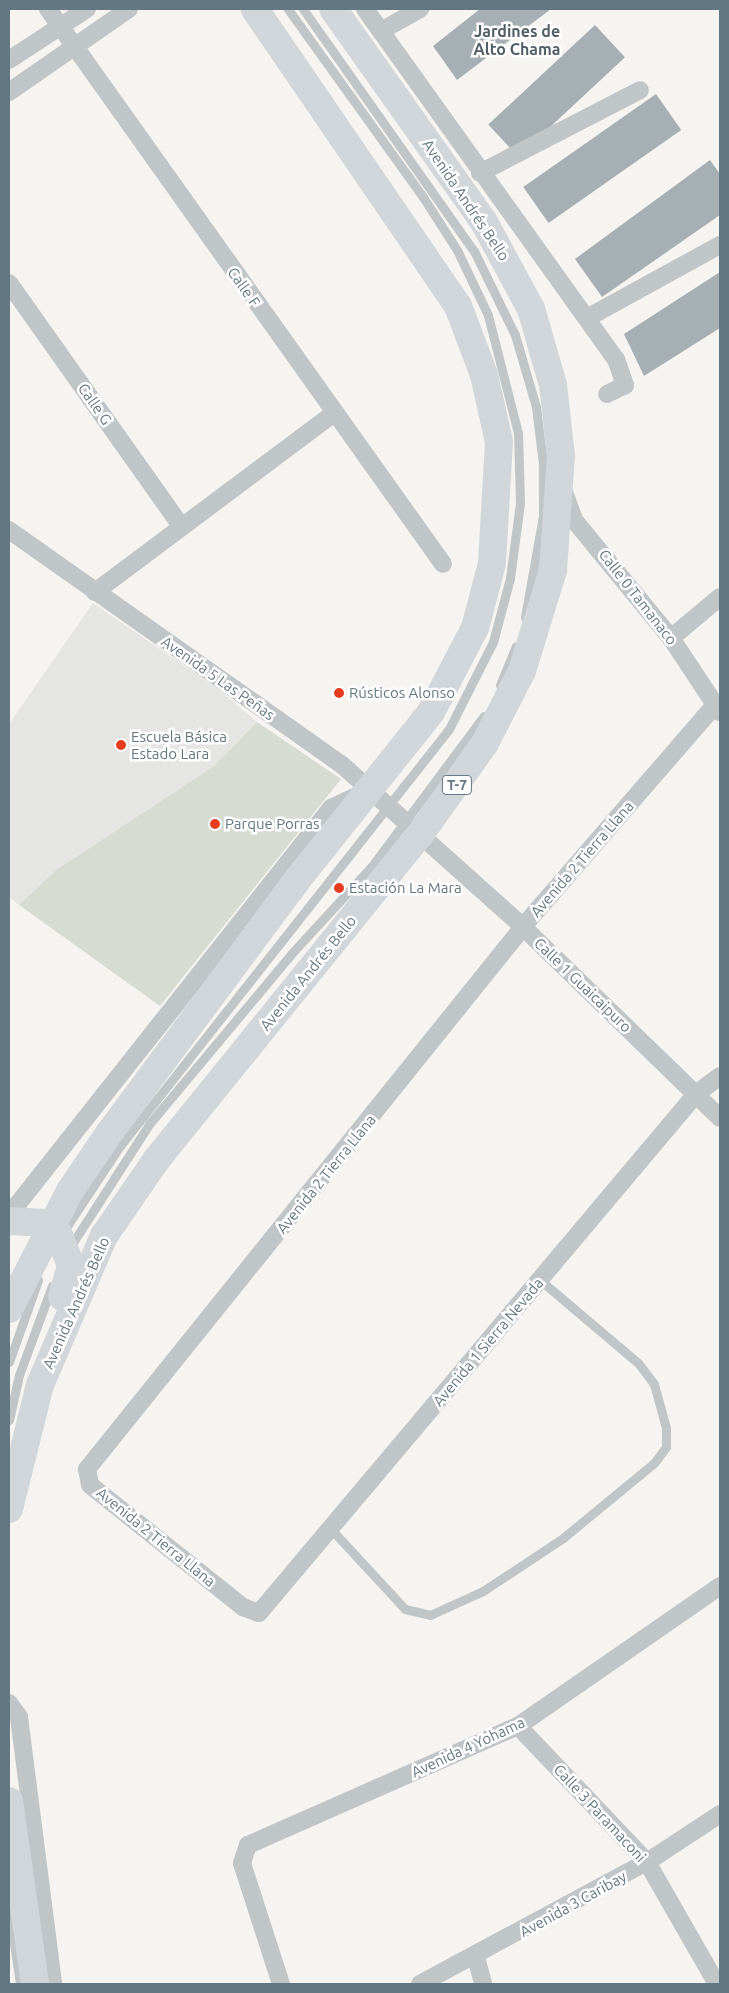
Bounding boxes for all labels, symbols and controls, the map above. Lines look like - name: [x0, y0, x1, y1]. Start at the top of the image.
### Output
- district label: Jardines de Alto Chama: [474, 21, 560, 59]
- street label: Avenida Andrés Bello: [419, 136, 513, 264]
- street label: Calle F: [224, 264, 264, 310]
- street label: Calle G: [74, 380, 116, 428]
- street label: Calle 0 Tamanaco: [595, 546, 681, 648]
- street label: Avenida 5 Las Peñas: [158, 632, 278, 724]
- place label: Rústicos Alonso: [349, 684, 455, 702]
- marker: Rústicos Alonso: [333, 687, 345, 699]
- place label: Escuela Básica Estado Lara: [131, 727, 227, 762]
- marker: Escuela Básica Estado Lara: [115, 739, 127, 751]
- road number: T-7: [441, 774, 473, 796]
- street label: Avenida 2 Tierra Llana: [527, 797, 637, 921]
- place label: Parque Porras: [225, 815, 319, 833]
- marker: Parque Porras: [209, 818, 221, 830]
- place label: Estación La Mara: [349, 879, 462, 897]
- marker: Estación La Mara: [333, 882, 345, 894]
- street label: Avenida Andrés Bello: [256, 912, 360, 1034]
- street label: Calle 1 Guaicaipuro: [531, 934, 635, 1036]
- street label: Avenida 2 Tierra Llana: [272, 1111, 380, 1237]
- street label: Avenida Andrés Bello: [39, 1234, 113, 1372]
- street label: Avenida 1 Sierra Nevada: [429, 1274, 547, 1410]
- street label: Avenida 2 Tierra Llana: [93, 1483, 219, 1591]
- street label: Avenida 4 Yohama: [409, 1713, 527, 1781]
- street label: Calle 3 Paramaconi: [550, 1760, 650, 1866]
- street label: Avenida 3 Caribay: [517, 1867, 629, 1941]

